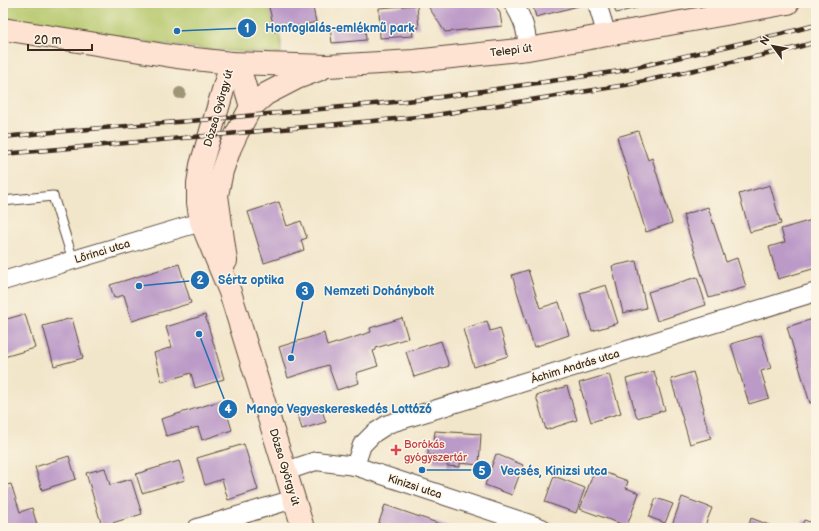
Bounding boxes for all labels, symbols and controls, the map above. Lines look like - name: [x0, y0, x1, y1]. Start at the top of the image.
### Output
- callout: Honfoglalás-emlékmű park: [237, 16, 422, 40]
- text: 1: [244, 21, 250, 36]
- text: Honfoglalás-emlékmű park: [265, 21, 415, 36]
- scale bar: [28, 26, 92, 52]
- north arrow: [753, 26, 793, 66]
- text: 20 m: [34, 33, 61, 48]
- text: N: [757, 34, 773, 48]
- street label: Telepi út: [489, 41, 533, 60]
- street label: Dózsa György út: [201, 67, 236, 148]
- street label: Lőrinci utca: [73, 237, 132, 266]
- callout: Sértz optika: [190, 268, 292, 292]
- text: 2: [196, 273, 204, 288]
- text: Sértz optika: [218, 273, 284, 288]
- callout: Nemzeti Dohánybolt: [295, 279, 442, 303]
- text: 3: [301, 284, 309, 299]
- text: Nemzeti Dohánybolt: [324, 284, 434, 299]
- street label: Áchim András utca: [529, 346, 621, 386]
- callout: Mango Vegyeskereskedés Lottózó: [218, 397, 440, 421]
- text: 4: [224, 402, 232, 417]
- text: Mango Vegyeskereskedés Lottózó: [246, 402, 432, 417]
- street label: Dózsa György út: [267, 427, 303, 508]
- place label: Borókás gyógyszertár: [404, 438, 468, 464]
- marker: Borókás gyógyszertár: [391, 445, 401, 455]
- callout: Vecsés, Kinizsi utca: [472, 458, 615, 482]
- text: 5: [479, 464, 486, 479]
- text: Vecsés, Kinizsi utca: [501, 464, 608, 479]
- street label: Kinizsi utca: [386, 472, 443, 501]

